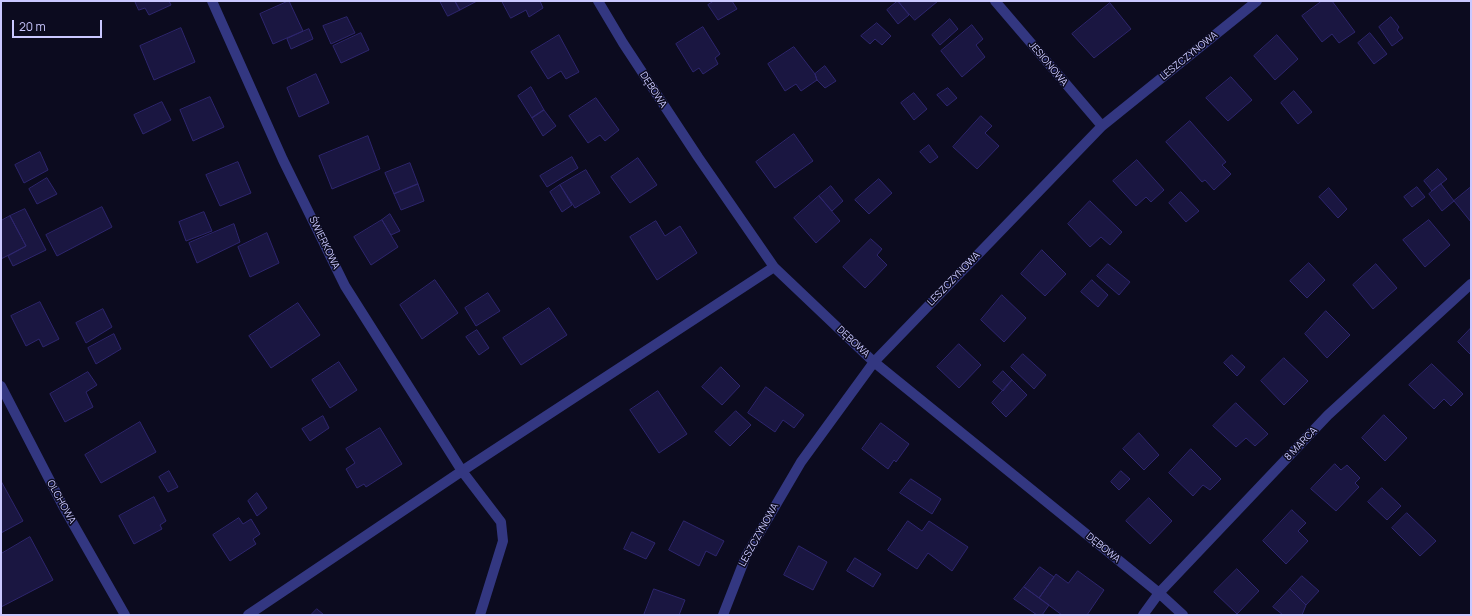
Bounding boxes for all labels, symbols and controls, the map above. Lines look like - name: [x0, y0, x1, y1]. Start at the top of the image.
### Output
- scale bar: [14, 12, 104, 38]
- text: 20 m: [19, 18, 46, 35]
- street label: LESZCZYNOWA: [1158, 29, 1220, 83]
- street label: JESIONOWA: [1026, 39, 1070, 89]
- street label: DĘBOWA: [637, 70, 669, 110]
- street label: ŚWIERKOWA: [306, 215, 342, 271]
- street label: LESZCZYNOWA: [925, 249, 983, 309]
- street label: DĘBOWA: [834, 324, 872, 360]
- street label: 8 MARCA: [1282, 425, 1320, 463]
- street label: OLCHOWA: [44, 478, 78, 526]
- street label: LESZCZYNOWA: [737, 501, 781, 569]
- street label: DĘBOWA: [1083, 531, 1123, 565]

